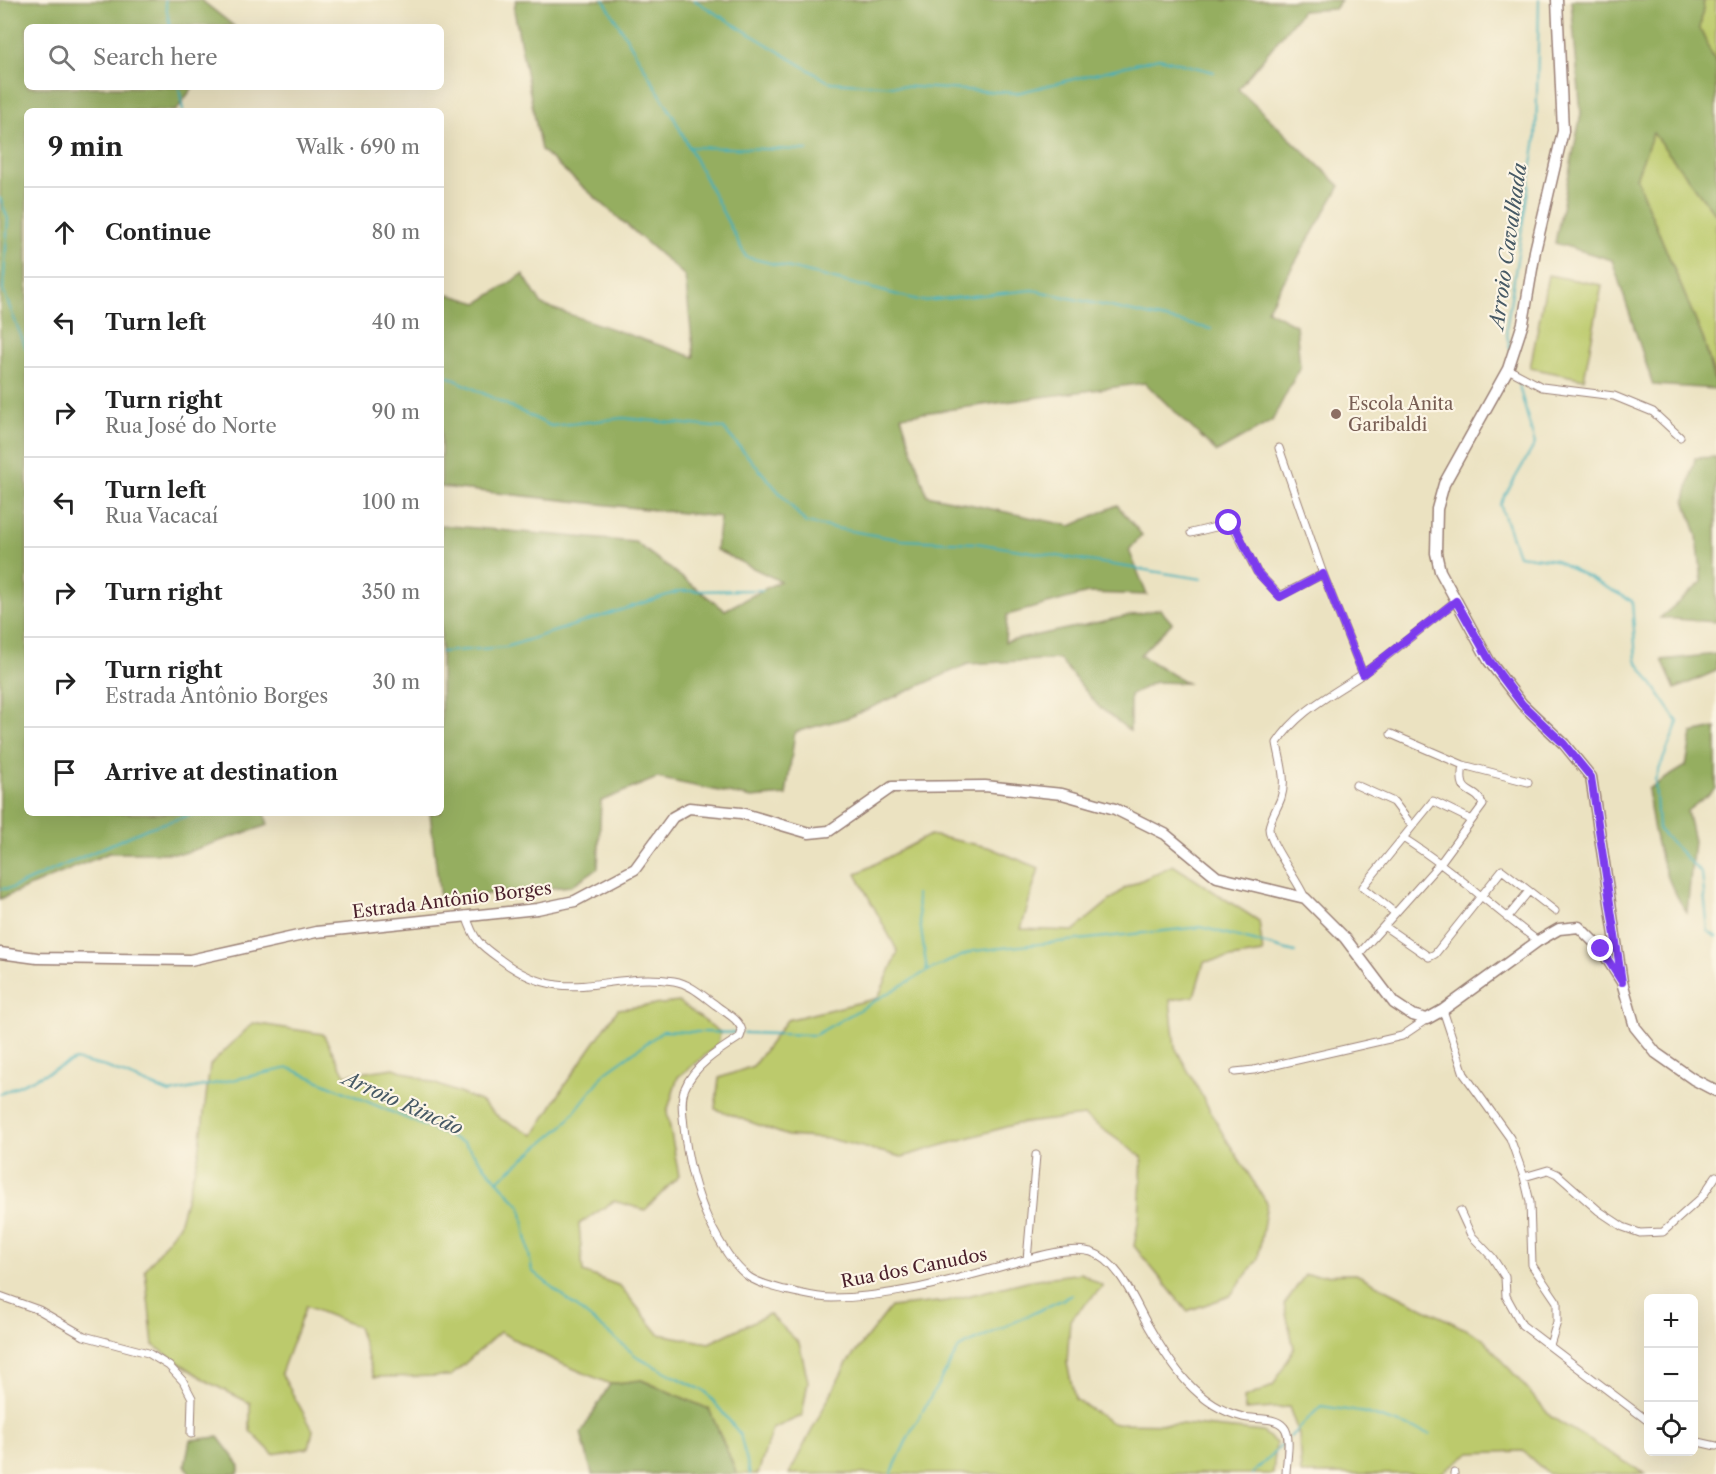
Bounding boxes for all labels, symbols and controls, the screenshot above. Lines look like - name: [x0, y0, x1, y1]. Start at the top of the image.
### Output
- search box: [24, 24, 444, 90]
- icon: search: [45, 41, 78, 74]
- text: Search here: [93, 44, 218, 71]
- text: 9 min: [48, 131, 123, 163]
- text: Walk · 690 m: [296, 135, 420, 159]
- water label: Arroio Cavalhada: [1484, 161, 1532, 334]
- icon: ahead: [48, 216, 81, 249]
- text: Continue: [105, 219, 211, 246]
- text: 80 m: [372, 220, 420, 244]
- icon: left: [48, 306, 81, 339]
- text: Turn left: [105, 309, 206, 336]
- text: 40 m: [372, 310, 420, 334]
- text: Turn right: [105, 387, 223, 414]
- place label: Escola Anita Garibaldi: [1348, 393, 1454, 436]
- icon: right: [48, 396, 81, 429]
- text: 90 m: [372, 400, 420, 424]
- marker: Escola Anita Garibaldi: [1329, 407, 1343, 421]
- text: Rua José do Norte: [105, 414, 277, 438]
- text: Turn left: [105, 477, 206, 504]
- icon: left: [48, 486, 81, 519]
- text: 100 m: [362, 490, 420, 514]
- text: Rua Vacacaí: [105, 504, 218, 528]
- route start: [1215, 509, 1241, 535]
- icon: right: [48, 576, 81, 609]
- text: Turn right: [105, 579, 223, 606]
- text: 350 m: [362, 580, 420, 604]
- text: Turn right: [105, 657, 223, 684]
- icon: right: [48, 666, 81, 699]
- text: 30 m: [372, 670, 420, 694]
- text: Estrada Antônio Borges: [105, 684, 328, 708]
- icon: arrive: [48, 756, 81, 789]
- text: Arrive at destination: [105, 759, 338, 786]
- street label: Estrada Antônio Borges: [351, 877, 553, 923]
- route end: [1587, 935, 1613, 961]
- water label: Arroio Rincão: [336, 1065, 467, 1140]
- street label: Rua dos Canudos: [839, 1243, 989, 1293]
- map controls: [1644, 1294, 1698, 1456]
- button: +: [1644, 1294, 1698, 1348]
- button: −: [1644, 1348, 1698, 1402]
- button: locate: [1644, 1402, 1698, 1456]

